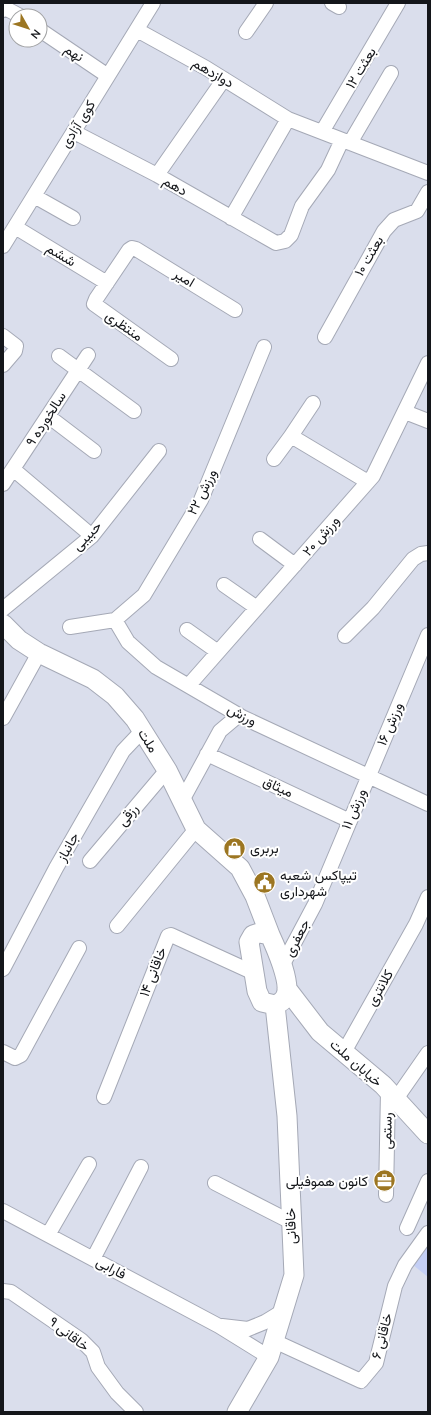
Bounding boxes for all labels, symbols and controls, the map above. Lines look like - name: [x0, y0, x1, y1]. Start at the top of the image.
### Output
- north arrow: [8, 8, 48, 48]
- text: N: [27, 26, 44, 42]
- street label: نهم: [60, 40, 88, 66]
- street label: بعثت ۱۲: [341, 44, 381, 92]
- street label: دوازدهم: [189, 53, 238, 93]
- street label: کوی آزادی: [56, 97, 100, 151]
- street label: دهم: [159, 171, 191, 201]
- street label: بعثت ۱۰: [350, 232, 388, 280]
- street label: ششم: [43, 239, 79, 271]
- street label: امیر: [169, 264, 198, 292]
- street label: منتظری: [101, 306, 147, 346]
- street label: سالخورده ۹: [21, 388, 71, 450]
- street label: ورزش ۲۲: [183, 466, 221, 518]
- street label: ورزش ۲۰: [298, 512, 344, 560]
- street label: حبیبی: [68, 517, 106, 555]
- street label: ورزش: [224, 699, 260, 731]
- street label: ورزش ۱۶: [372, 699, 408, 749]
- street label: ملت: [133, 725, 163, 757]
- street label: میثاق: [260, 772, 296, 802]
- street label: ورزش ۱۱: [337, 786, 371, 832]
- street label: رزقی: [113, 800, 143, 830]
- street label: جانباز: [52, 829, 84, 866]
- shop icon: بربری: [222, 835, 248, 861]
- place label: بربری: [250, 839, 279, 858]
- place label: تیپاکس شعبه شهرداری: [280, 866, 357, 901]
- public building icon: تیپاکس شعبه شهرداری: [252, 870, 278, 896]
- street label: جعفری: [280, 916, 314, 960]
- street label: خاقانی ۱۴: [135, 944, 171, 1000]
- street label: کلانتری: [362, 966, 398, 1010]
- street label: خیابان ملت: [326, 1035, 386, 1091]
- street label: رستمی: [377, 1112, 397, 1150]
- office icon: کانون هموفیلی: [371, 1168, 397, 1194]
- place label: کانون هموفیلی: [286, 1172, 368, 1191]
- street label: خاقانی: [281, 1208, 301, 1244]
- street label: فارابی: [93, 1252, 129, 1284]
- street label: خاقانی ۶: [367, 1311, 397, 1361]
- street label: خاقانی ٩: [45, 1312, 93, 1356]

